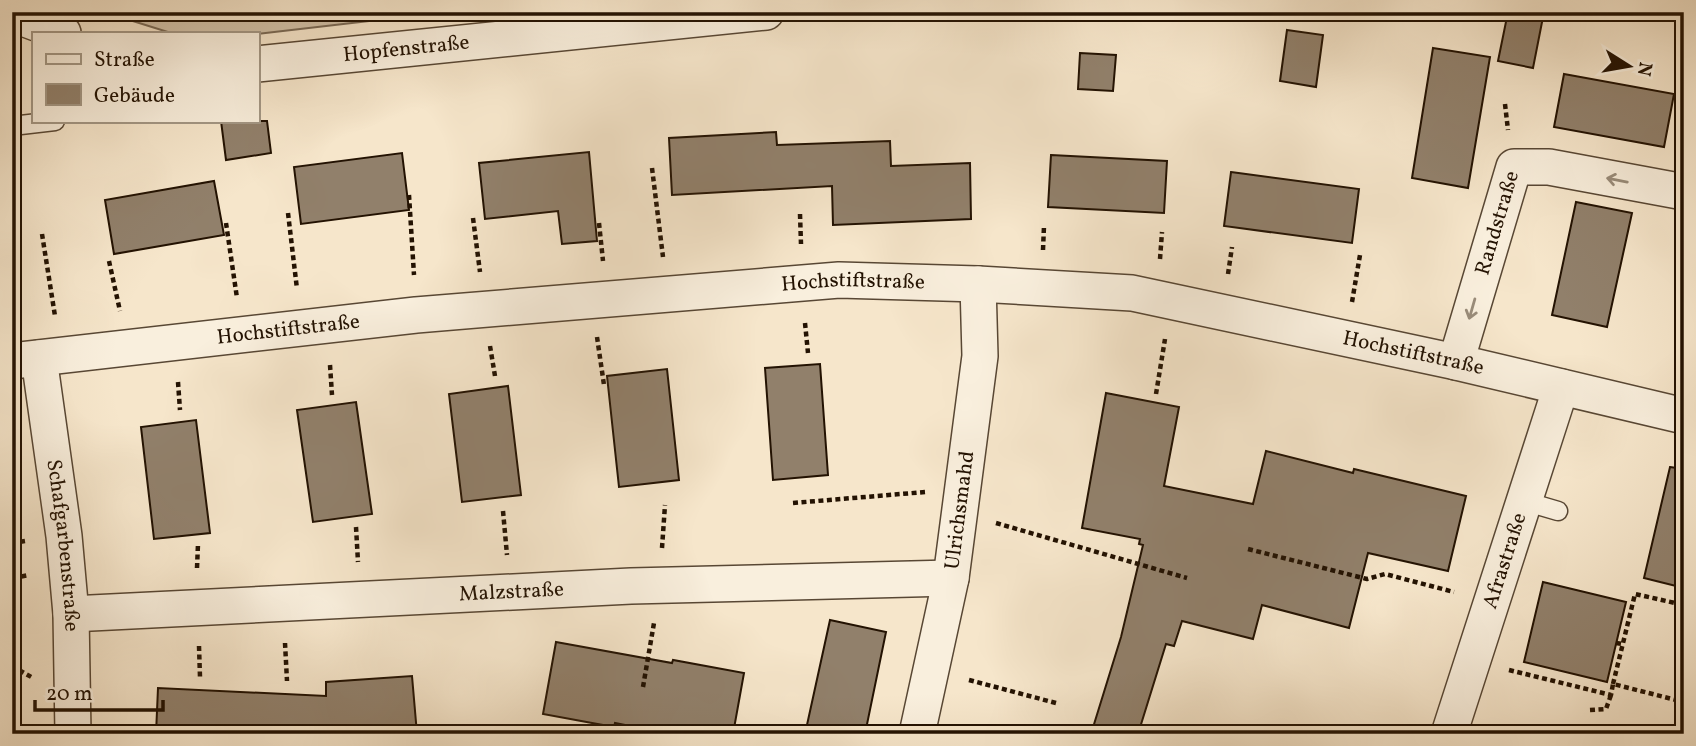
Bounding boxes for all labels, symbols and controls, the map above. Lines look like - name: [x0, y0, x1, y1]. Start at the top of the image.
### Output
- street label: Hopfenstraße: [342, 28, 471, 70]
- legend: [32, 32, 259, 122]
- north arrow: [1594, 32, 1664, 102]
- text: Straße: [94, 46, 155, 75]
- text: N: [1630, 60, 1658, 78]
- text: Gebäude: [94, 82, 175, 111]
- street label: Randstraße: [1468, 167, 1527, 279]
- one-way arrow: [1606, 172, 1629, 186]
- street label: Hochstiftstraße: [780, 265, 925, 299]
- one-way arrow: [1465, 298, 1478, 320]
- street label: Hochstiftstraße: [215, 307, 361, 352]
- street label: Hochstiftstraße: [1340, 324, 1487, 383]
- street label: Ulrichsmahd: [938, 449, 982, 571]
- street label: Schafgarbenstraße: [39, 457, 86, 632]
- street label: Afrastraße: [1476, 509, 1534, 613]
- street label: Malzstraße: [458, 575, 565, 609]
- scale bar: [35, 669, 163, 713]
- text: 20 m: [46, 680, 92, 709]

